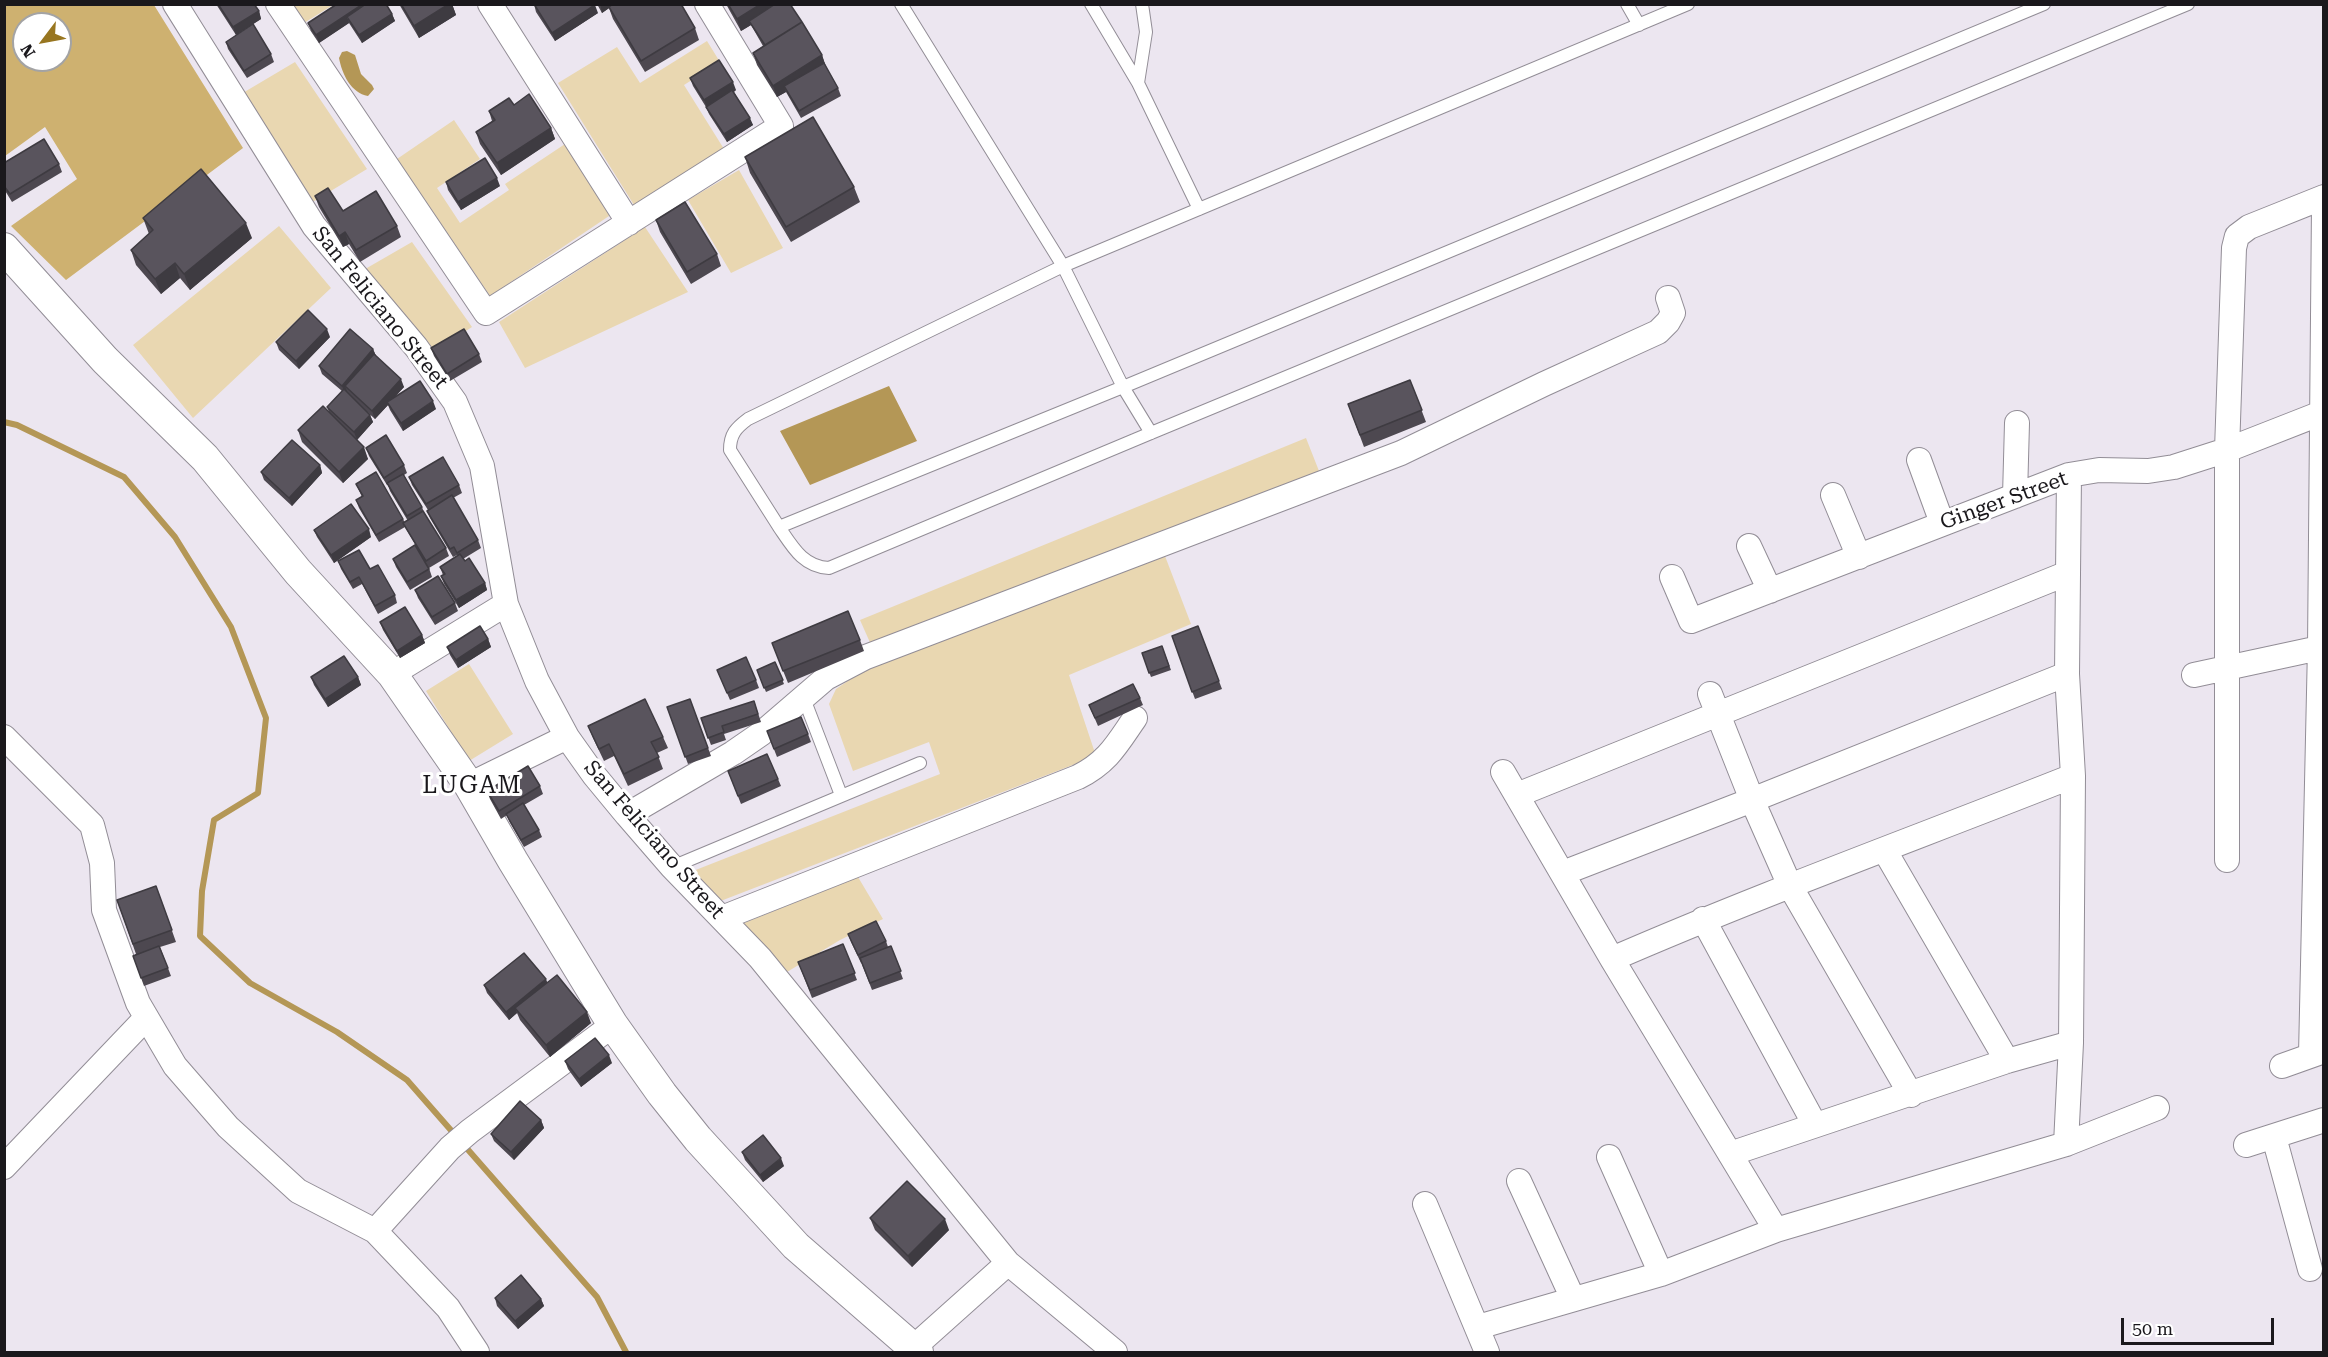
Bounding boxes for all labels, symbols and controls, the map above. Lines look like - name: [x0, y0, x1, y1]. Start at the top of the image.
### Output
- north arrow: [12, 12, 72, 72]
- text: N: [17, 40, 39, 61]
- street label: San Feliciano Street: [307, 222, 453, 394]
- street label: Ginger Street: [1937, 466, 2071, 536]
- street label: San Feliciano Street: [578, 756, 730, 924]
- district label: LUGAM: [422, 772, 522, 800]
- scale bar: [2124, 1306, 2277, 1344]
- text: 50 m: [2132, 1318, 2173, 1339]

